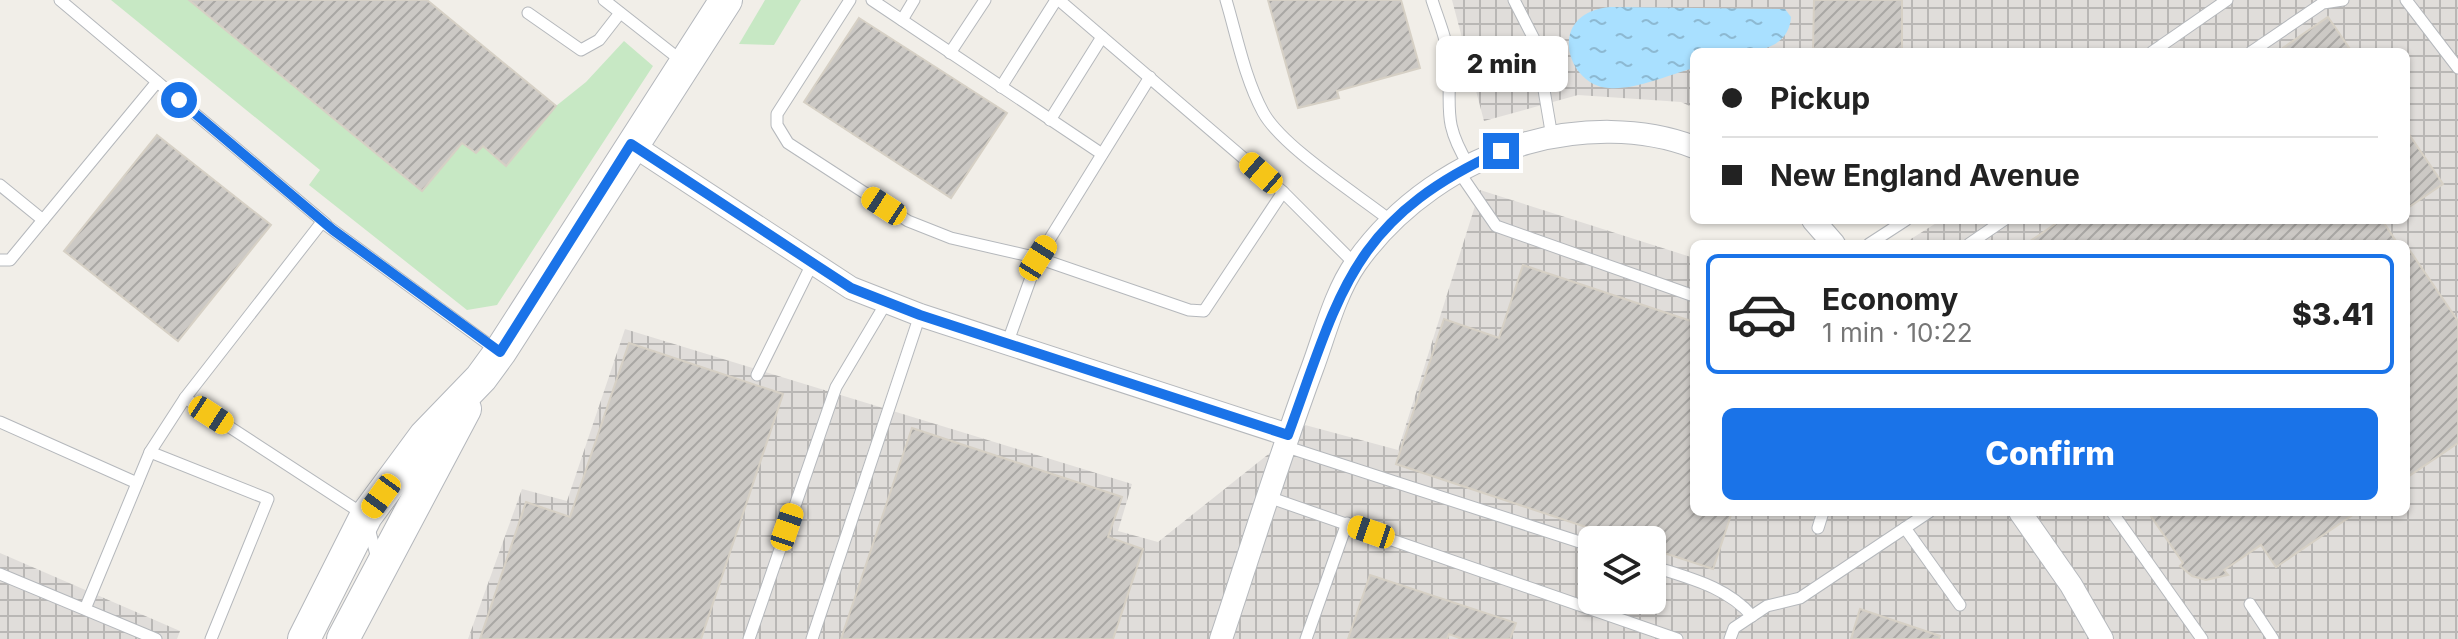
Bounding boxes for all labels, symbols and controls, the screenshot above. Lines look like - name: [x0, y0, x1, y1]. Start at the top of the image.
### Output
- callout: 2 min: [1435, 35, 1567, 91]
- text: 2 min: [1467, 48, 1537, 79]
- text: Pickup: [1770, 80, 1870, 116]
- route start: [161, 82, 197, 118]
- route end: [1483, 133, 1519, 169]
- car: [1235, 148, 1287, 198]
- text: New England Avenue: [1770, 157, 2080, 193]
- car: [857, 183, 911, 229]
- car: [1015, 231, 1061, 285]
- icon: car: [1726, 278, 1798, 350]
- text: Economy: [1822, 281, 1958, 317]
- text: $3.41: [2292, 296, 2374, 332]
- text: 1 min · 10:22: [1822, 317, 1973, 348]
- car: [184, 392, 238, 438]
- button: Confirm: [1722, 408, 2378, 500]
- car: [357, 470, 405, 522]
- car: [768, 500, 806, 554]
- car: [1344, 513, 1398, 551]
- map controls: [1578, 526, 1666, 614]
- button: layers: [1578, 526, 1666, 614]

